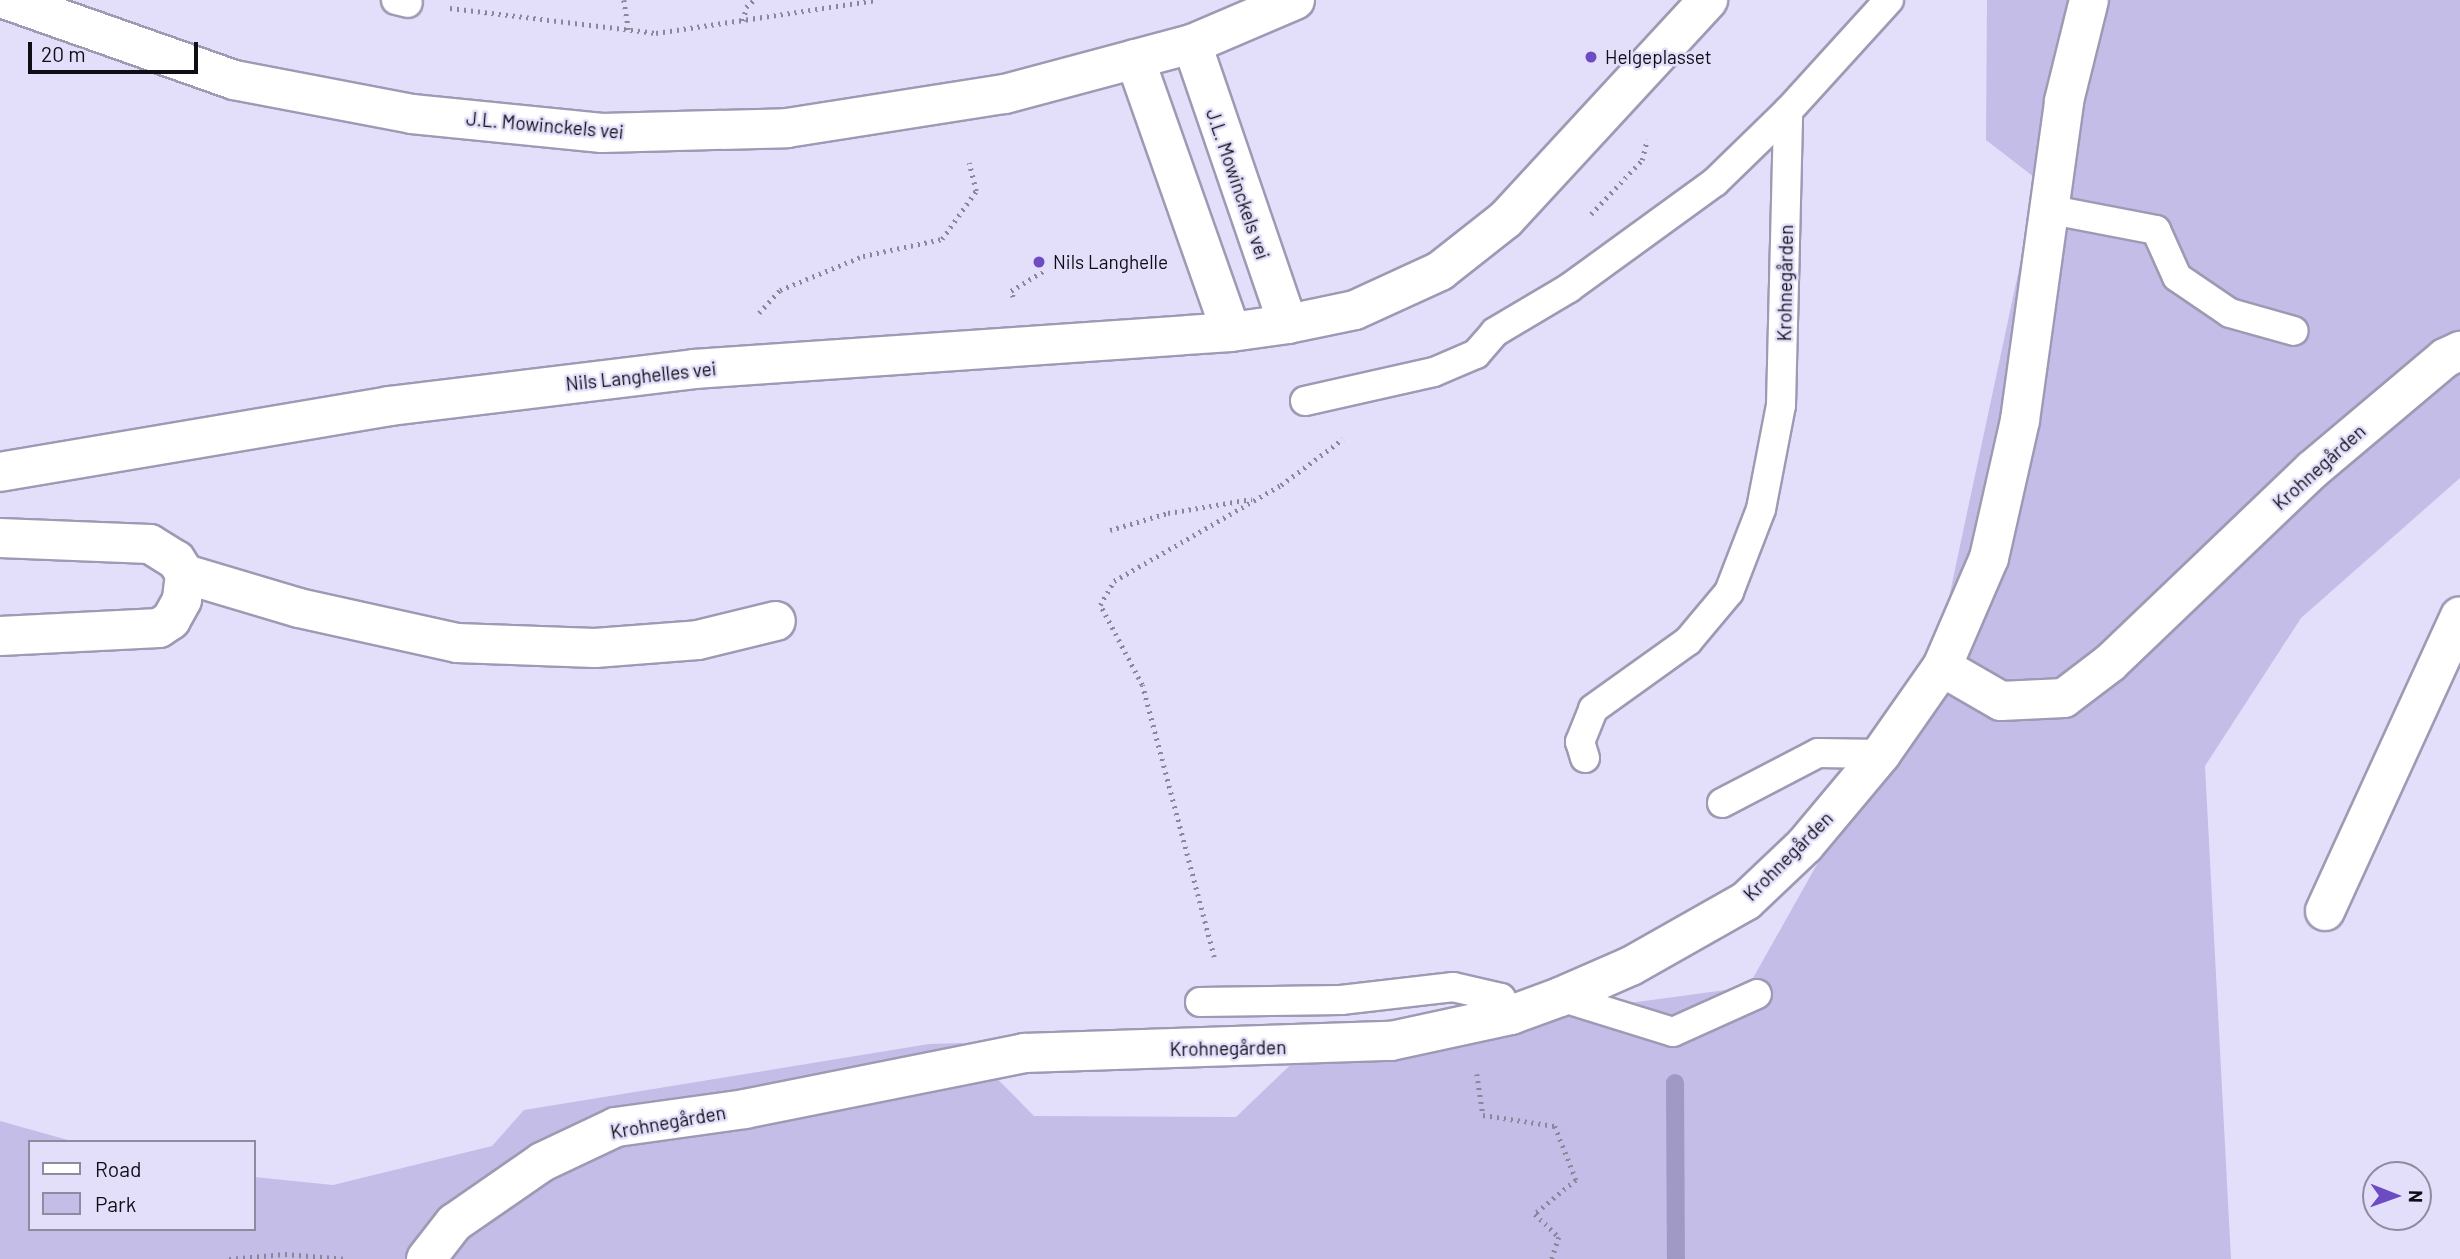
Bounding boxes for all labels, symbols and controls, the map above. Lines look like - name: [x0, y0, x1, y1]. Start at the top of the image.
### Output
- scale bar: [32, 28, 201, 72]
- text: 20 m: [41, 41, 86, 66]
- place label: Helgeplasset: [1605, 46, 1712, 68]
- marker: Helgeplasset: [1583, 49, 1599, 65]
- street label: J.L. Mowinckels vei: [1201, 105, 1275, 263]
- street label: J.L. Mowinckels vei: [465, 107, 625, 143]
- street label: Krohnegården: [1773, 224, 1797, 342]
- place label: Nils Langhelle: [1053, 251, 1168, 273]
- marker: Nils Langhelle: [1031, 254, 1047, 270]
- street label: Nils Langhelles vei: [564, 357, 718, 395]
- street label: Krohnegården: [2268, 419, 2370, 515]
- street label: Krohnegården: [1739, 807, 1837, 905]
- street label: Krohnegården: [1169, 1036, 1287, 1060]
- street label: Krohnegården: [609, 1101, 727, 1143]
- legend: [28, 1140, 256, 1231]
- text: Road: [95, 1156, 141, 1181]
- north arrow: [2362, 1161, 2432, 1231]
- text: N: [2405, 1190, 2428, 1203]
- text: Park: [95, 1191, 136, 1216]

